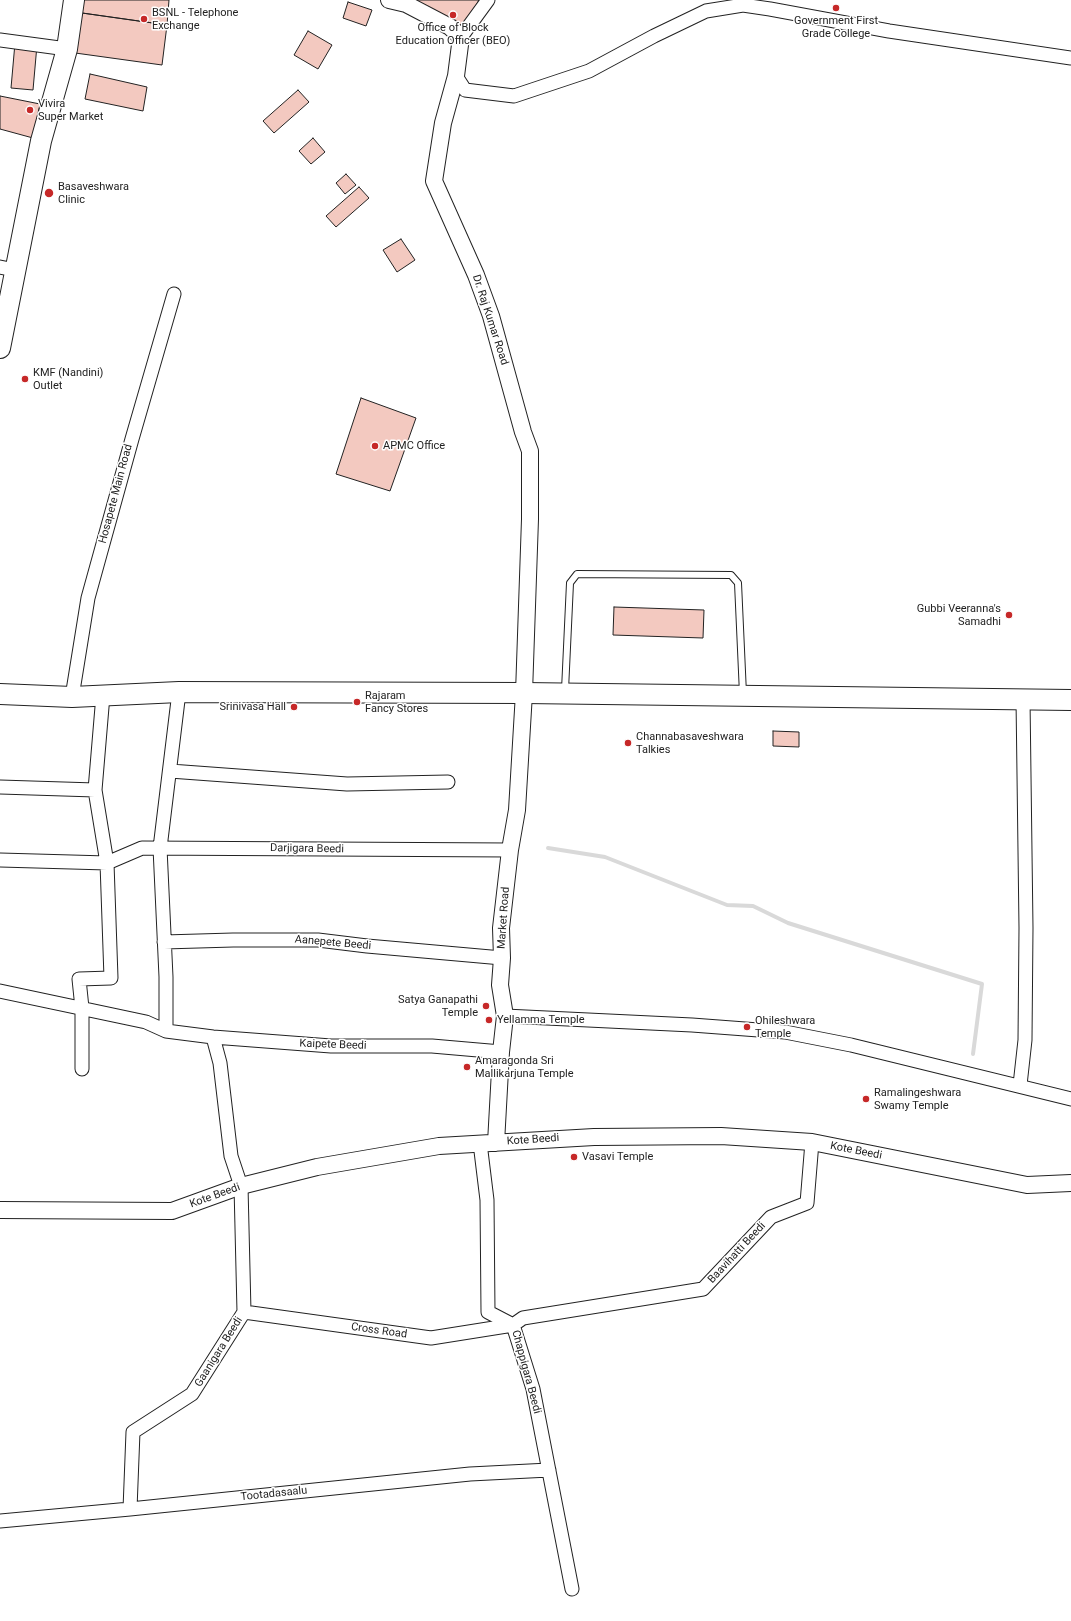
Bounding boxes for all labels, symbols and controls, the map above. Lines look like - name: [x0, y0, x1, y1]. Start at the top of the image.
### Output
- marker: Government First Grade College: [831, 3, 841, 13]
- place label: BSNL - Telephone Exchange: [152, 6, 238, 32]
- marker: Office of Block Education Officer (BEO): [448, 10, 458, 20]
- marker: BSNL - Telephone Exchange: [139, 14, 149, 24]
- place label: Government First Grade College: [794, 14, 878, 40]
- place label: Office of Block Education Officer (BEO): [396, 21, 510, 47]
- place label: Vivira Super Market: [38, 97, 103, 123]
- marker: Vivira Super Market: [25, 105, 35, 115]
- place label: Basaveshwara Clinic: [58, 180, 129, 206]
- marker: Basaveshwara Clinic: [43, 187, 55, 199]
- street label: Dr. Raj Kumar Road: [469, 273, 511, 367]
- place label: KMF (Nandini) Outlet: [33, 366, 103, 392]
- marker: KMF (Nandini) Outlet: [20, 374, 30, 384]
- place label: APMC Office: [383, 439, 445, 453]
- marker: APMC Office: [370, 441, 380, 451]
- street label: Hosapete Main Road: [96, 443, 136, 545]
- place label: Gubbi Veeranna's Samadhi: [917, 602, 1001, 628]
- marker: Gubbi Veeranna's Samadhi: [1004, 610, 1014, 620]
- place label: Rajaram Fancy Stores: [365, 689, 428, 715]
- marker: Rajaram Fancy Stores: [352, 697, 362, 707]
- place label: Srinivasa Hall: [220, 700, 286, 714]
- marker: Srinivasa Hall: [289, 702, 299, 712]
- place label: Channabasaveshwara Talkies: [636, 730, 744, 756]
- marker: Channabasaveshwara Talkies: [623, 738, 633, 748]
- street label: Darjigara Beedi: [270, 842, 344, 856]
- street label: Market Road: [495, 887, 513, 949]
- street label: Aanepete Beedi: [294, 933, 372, 953]
- place label: Satya Ganapathi Temple: [398, 993, 478, 1019]
- marker: Satya Ganapathi Temple: [481, 1001, 491, 1011]
- place label: Yellamma Temple: [497, 1013, 585, 1027]
- place label: Ohileshwara Temple: [755, 1014, 815, 1040]
- marker: Yellamma Temple: [484, 1015, 494, 1025]
- marker: Ohileshwara Temple: [742, 1022, 752, 1032]
- street label: Kaipete Beedi: [299, 1037, 367, 1053]
- place label: Amaragonda Sri Mallikarjuna Temple: [475, 1054, 574, 1080]
- marker: Amaragonda Sri Mallikarjuna Temple: [462, 1062, 472, 1072]
- place label: Ramalingeshwara Swamy Temple: [874, 1086, 961, 1112]
- marker: Ramalingeshwara Swamy Temple: [861, 1094, 871, 1104]
- street label: Kote Beedi: [506, 1132, 560, 1148]
- street label: Kote Beedi: [829, 1140, 883, 1162]
- place label: Vasavi Temple: [582, 1150, 653, 1164]
- marker: Vasavi Temple: [569, 1152, 579, 1162]
- street label: Kote Beedi: [188, 1181, 242, 1211]
- street label: Baavihatti Beedi: [705, 1220, 769, 1286]
- street label: Gaanigara Beedi: [192, 1315, 246, 1389]
- street label: Cross Road: [350, 1321, 408, 1341]
- street label: Chappigara Beedi: [508, 1329, 544, 1415]
- street label: Tootadasaalu: [240, 1484, 308, 1504]

